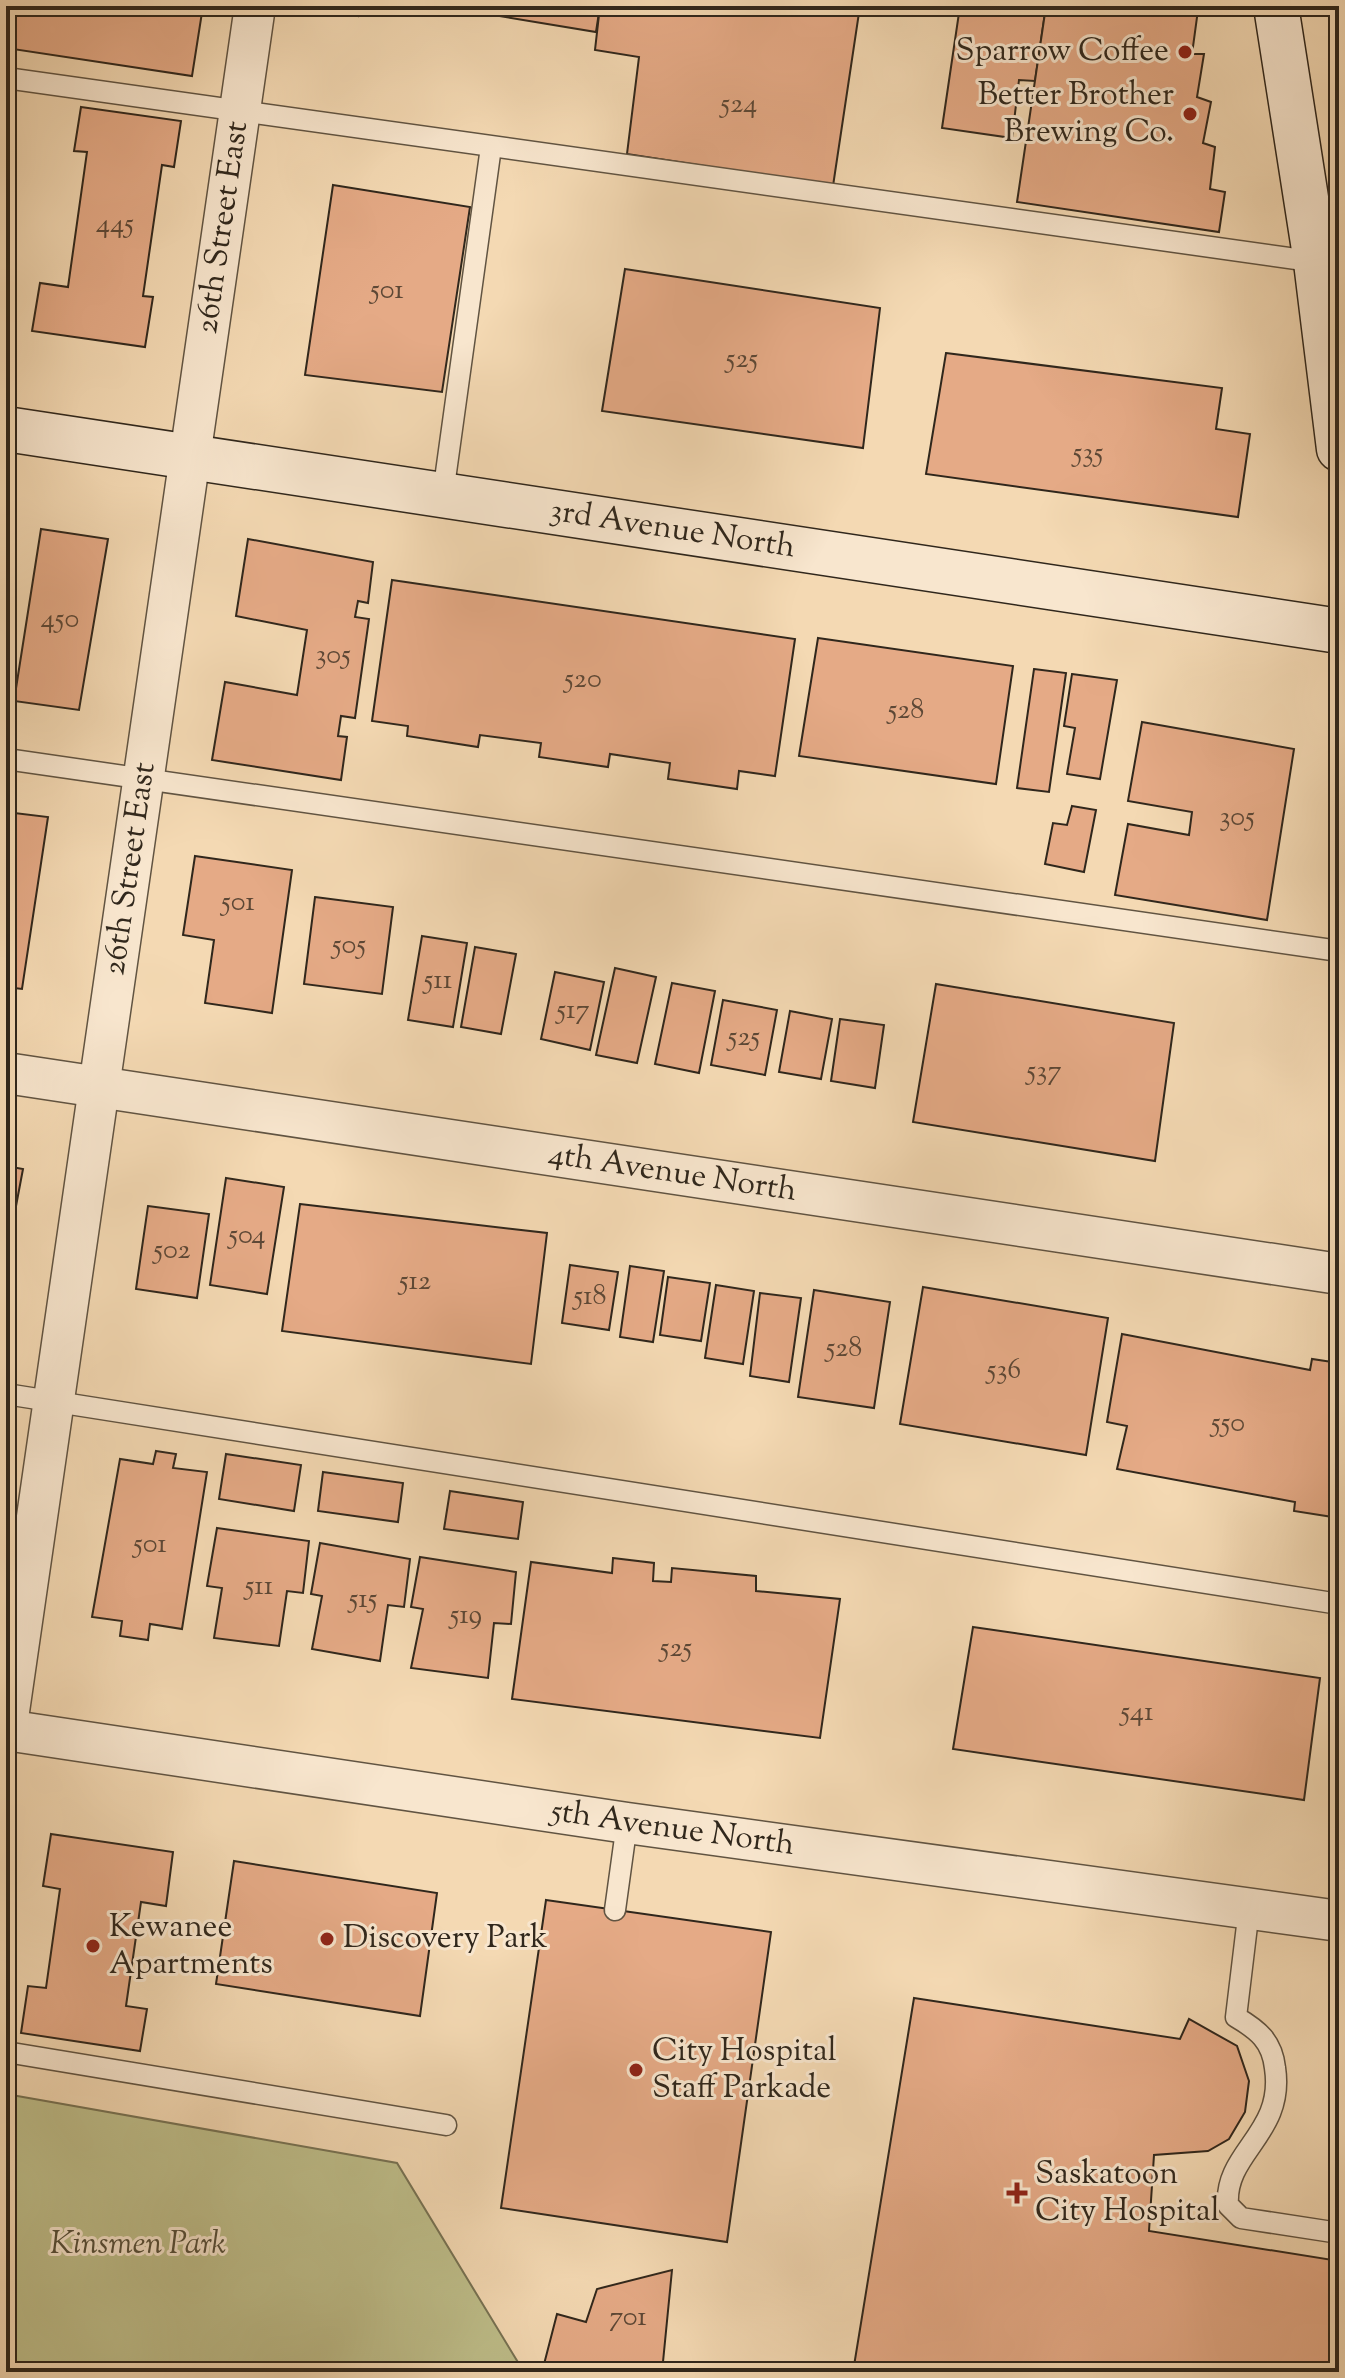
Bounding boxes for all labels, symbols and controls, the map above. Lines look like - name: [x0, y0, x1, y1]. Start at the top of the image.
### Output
- place label: Sparrow Coffee: [956, 29, 1169, 75]
- marker: Sparrow Coffee: [1176, 43, 1194, 61]
- place label: Better Brother Brewing Co.: [978, 73, 1174, 156]
- house number: 524: [719, 85, 757, 125]
- marker: Better Brother Brewing Co.: [1181, 105, 1199, 123]
- street label: 26th Street East: [185, 118, 261, 337]
- house number: 445: [96, 205, 134, 245]
- house number: 501: [368, 271, 404, 311]
- house number: 525: [724, 340, 759, 380]
- house number: 535: [1071, 434, 1104, 474]
- street label: 3rd Avenue North: [546, 489, 799, 571]
- house number: 450: [41, 600, 79, 640]
- house number: 305: [315, 636, 351, 676]
- house number: 520: [562, 660, 602, 700]
- house number: 528: [886, 691, 924, 731]
- street label: 26th Street East: [92, 759, 169, 978]
- house number: 305: [1219, 798, 1255, 838]
- house number: 501: [219, 883, 255, 923]
- house number: 505: [330, 926, 366, 966]
- house number: 511: [422, 961, 452, 1001]
- house number: 517: [554, 991, 590, 1031]
- house number: 525: [726, 1018, 761, 1058]
- house number: 537: [1025, 1052, 1061, 1092]
- street label: 4th Avenue North: [545, 1132, 800, 1215]
- house number: 504: [226, 1216, 266, 1256]
- house number: 502: [151, 1231, 191, 1271]
- house number: 512: [397, 1262, 431, 1302]
- house number: 518: [571, 1277, 607, 1317]
- house number: 528: [824, 1329, 862, 1369]
- house number: 536: [985, 1351, 1021, 1391]
- house number: 550: [1209, 1404, 1245, 1444]
- house number: 501: [131, 1525, 167, 1565]
- house number: 511: [243, 1567, 273, 1607]
- house number: 515: [347, 1580, 378, 1620]
- house number: 519: [448, 1596, 482, 1636]
- house number: 525: [658, 1629, 693, 1669]
- house number: 541: [1118, 1693, 1154, 1733]
- street label: 5th Avenue North: [546, 1789, 798, 1869]
- place label: Kewanee Apartments: [109, 1905, 273, 1988]
- place label: Discovery Park: [343, 1916, 548, 1962]
- marker: Discovery Park: [318, 1930, 336, 1948]
- marker: Kewanee Apartments: [84, 1937, 102, 1955]
- place label: City Hospital Staff Parkade: [652, 2029, 837, 2112]
- marker: City Hospital Staff Parkade: [627, 2061, 645, 2079]
- place label: Saskatoon City Hospital: [1035, 2152, 1220, 2235]
- marker: Saskatoon City Hospital: [1006, 2182, 1028, 2204]
- park label: Kinsmen Park: [50, 2222, 226, 2268]
- house number: 701: [609, 2298, 647, 2338]

